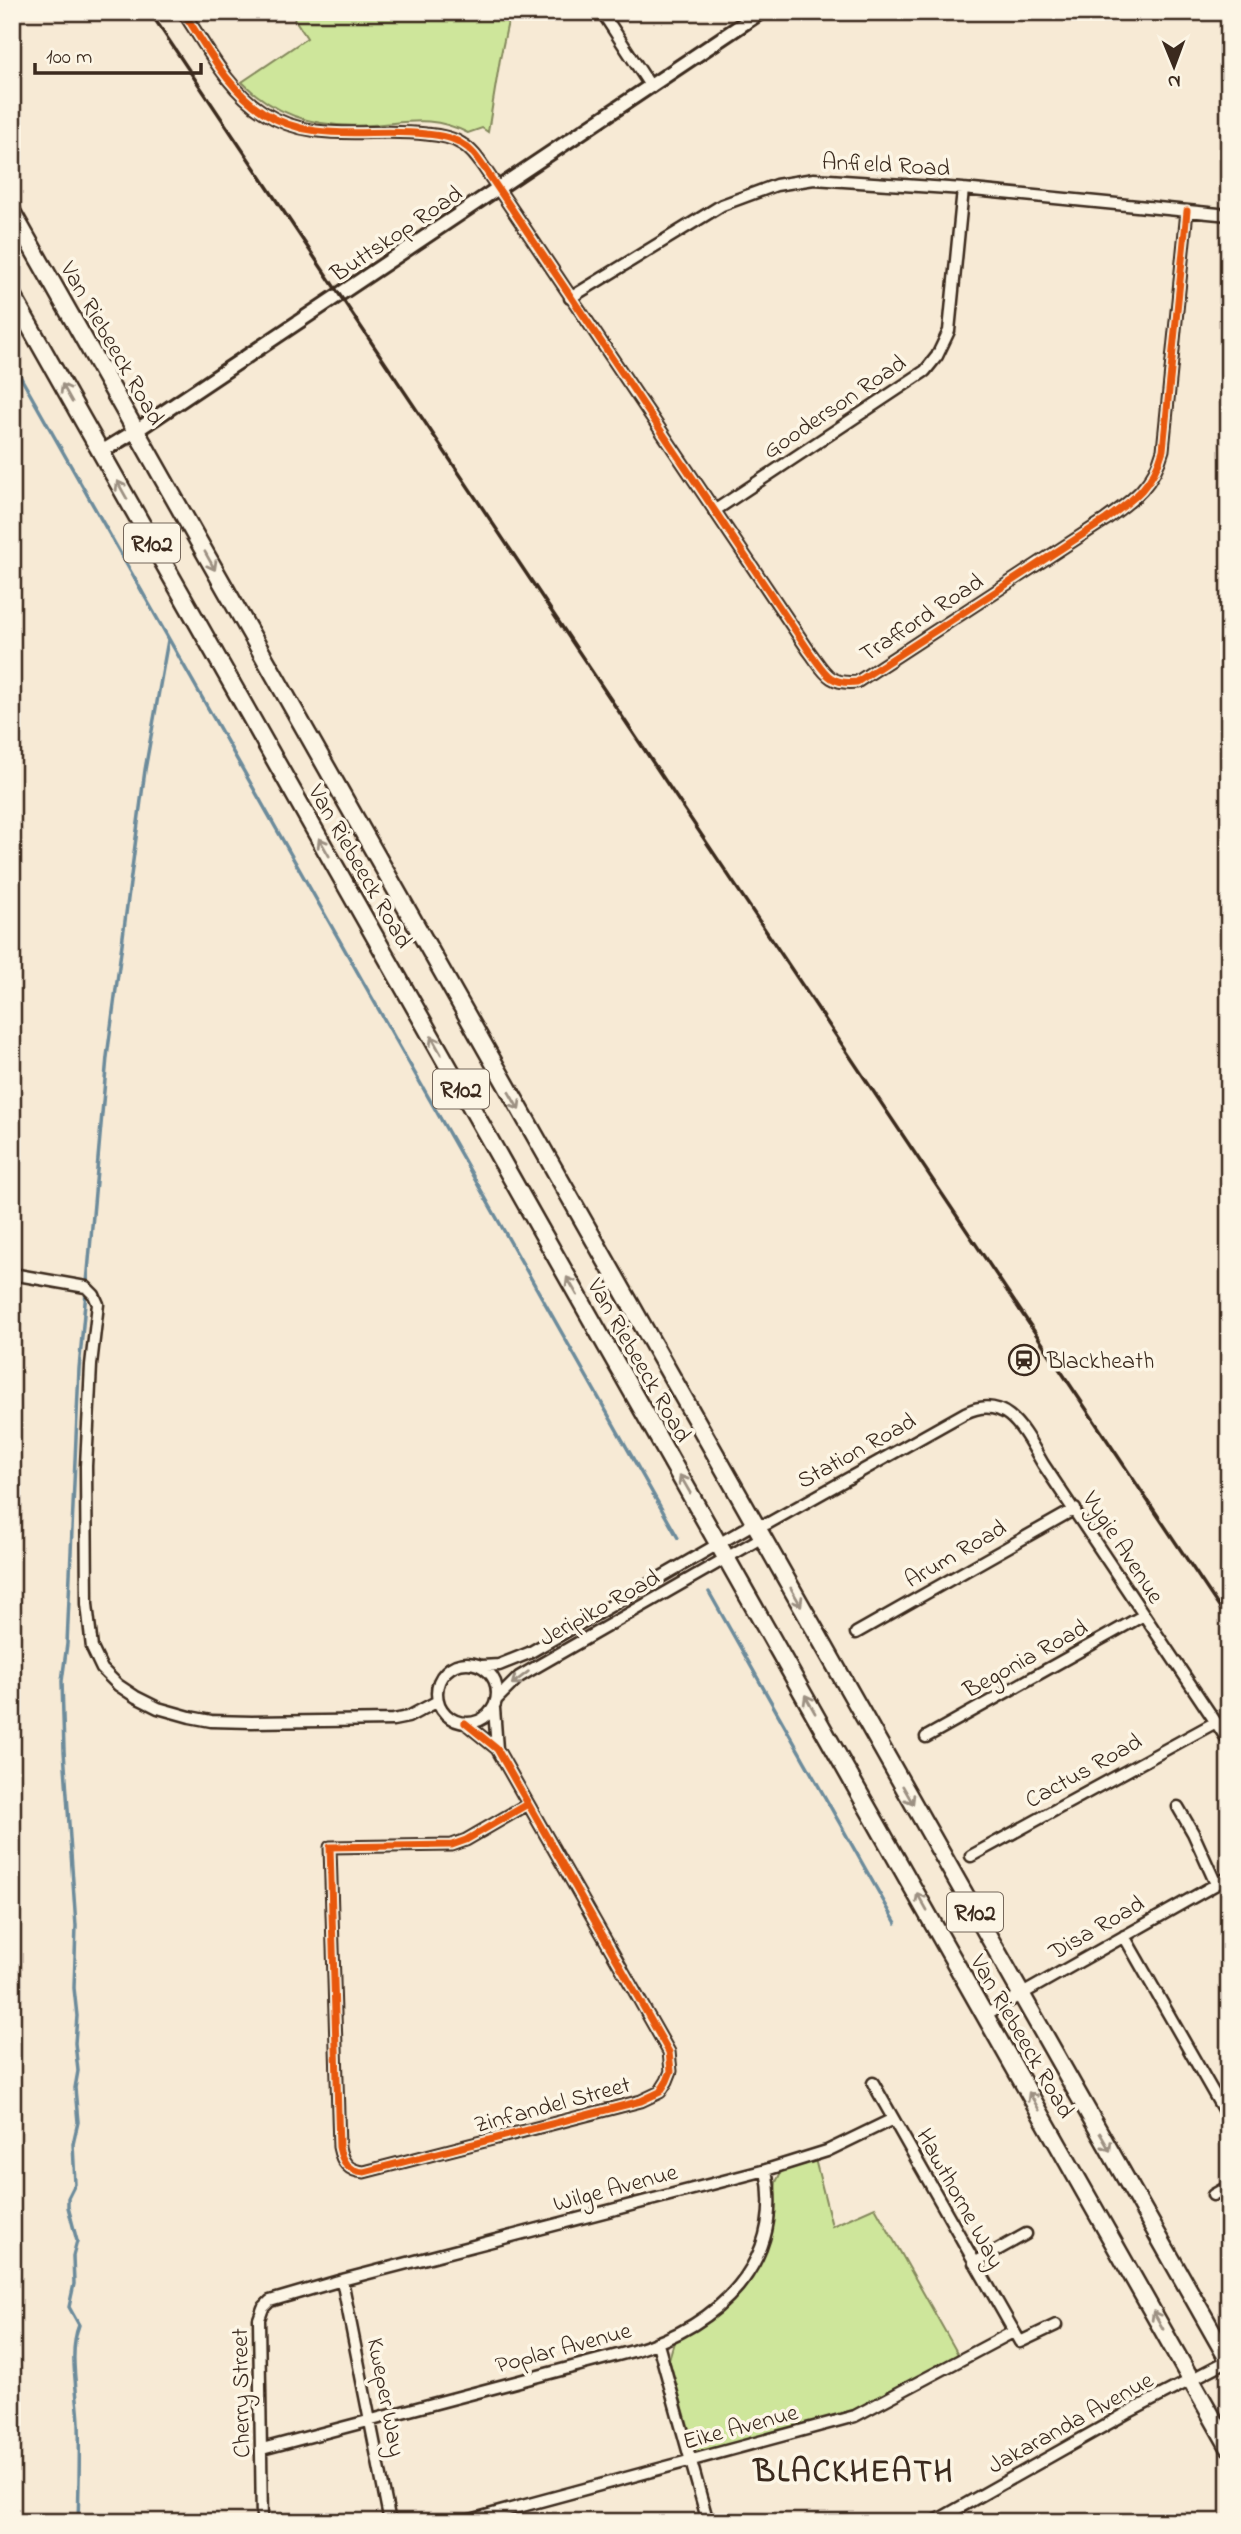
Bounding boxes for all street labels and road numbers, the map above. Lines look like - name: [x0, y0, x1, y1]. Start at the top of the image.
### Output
- street label: Anfield Road: [821, 146, 951, 187]
- street label: Buttskop Road: [324, 178, 471, 293]
- street label: Van Riebeeck Road: [49, 255, 172, 433]
- street label: Gooderson Road: [757, 347, 915, 469]
- road number: R102: [124, 524, 180, 562]
- street label: Trafford Road: [853, 566, 992, 672]
- street label: Van Riebeeck Road: [297, 778, 420, 956]
- road number: R102: [433, 1070, 489, 1108]
- street label: Van Riebeeck Road: [576, 1272, 699, 1450]
- street label: Station Road: [791, 1405, 924, 1499]
- street label: Vygie Avenue: [1071, 1484, 1172, 1612]
- street label: Arum Road: [899, 1512, 1014, 1599]
- street label: Jeripiko Road: [534, 1561, 667, 1657]
- street label: Begonia Road: [957, 1611, 1095, 1709]
- street label: Cactus Road: [1019, 1725, 1150, 1819]
- street label: Disa Road: [1042, 1887, 1152, 1971]
- road number: R102: [947, 1893, 1003, 1932]
- street label: Van Riebeeck Road: [959, 1948, 1082, 2126]
- street label: Zinfandel Street: [471, 2069, 635, 2144]
- street label: Hawthorne Way: [905, 2123, 1012, 2276]
- street label: Wilge Avenue: [550, 2156, 682, 2223]
- street label: Poplar Avenue: [492, 2314, 636, 2384]
- street label: Cherry Street: [224, 2328, 262, 2458]
- street label: Kweper Way: [355, 2335, 413, 2460]
- street label: Jakaranda Avenue: [982, 2364, 1161, 2484]
- street label: Eike Avenue: [679, 2396, 802, 2461]

